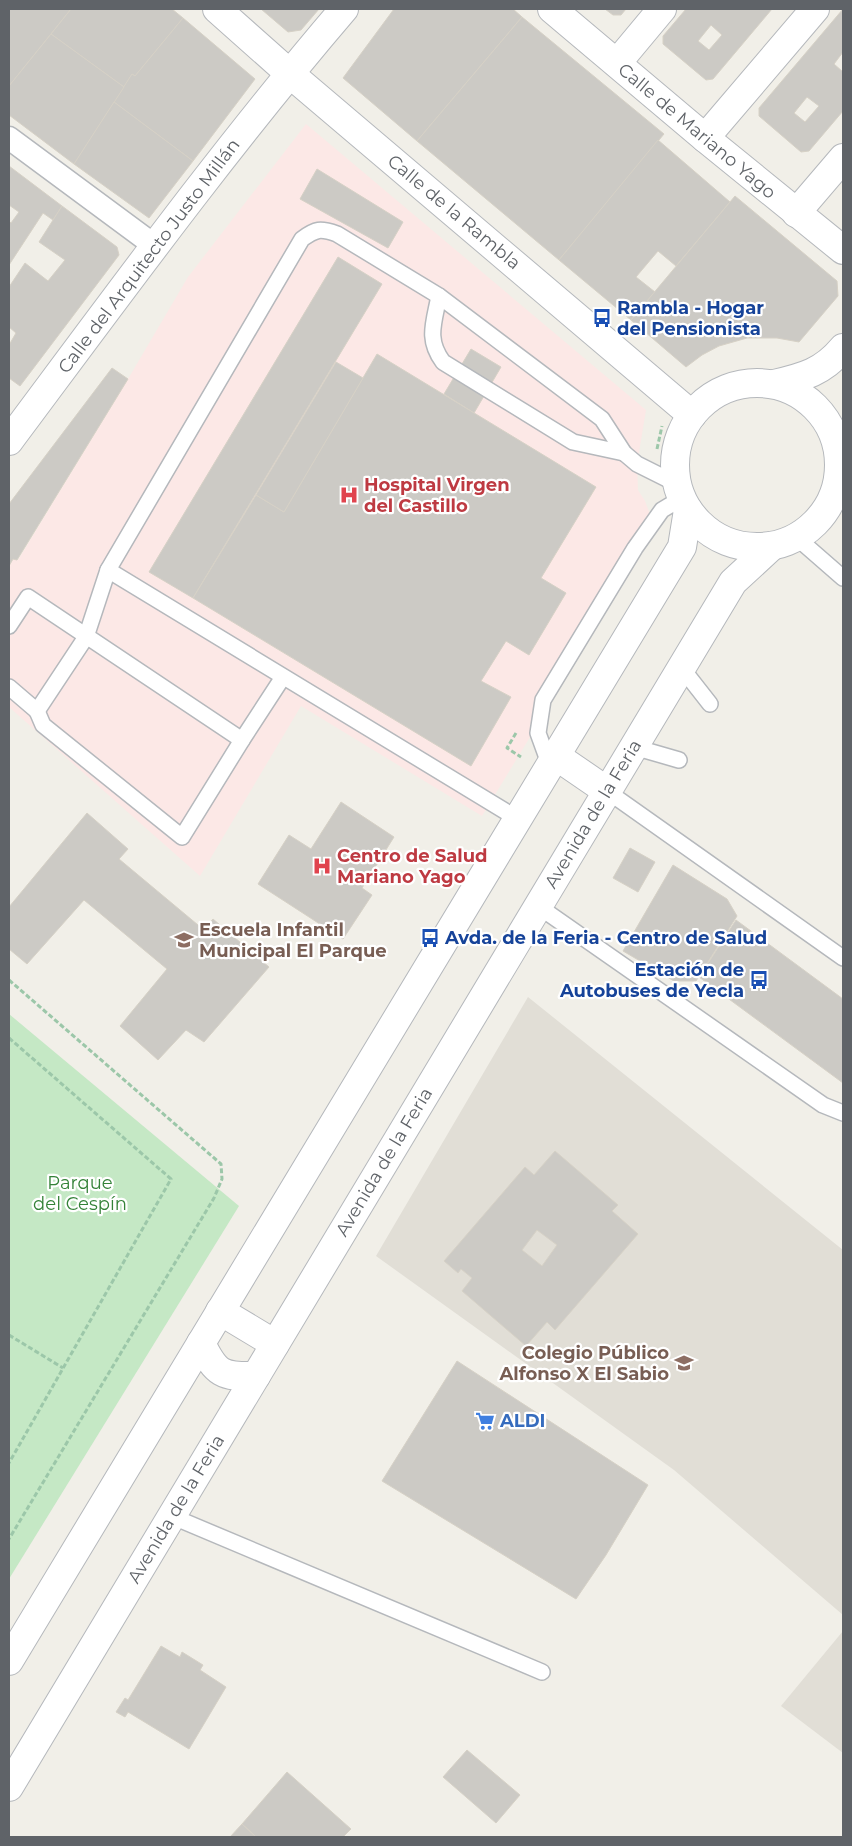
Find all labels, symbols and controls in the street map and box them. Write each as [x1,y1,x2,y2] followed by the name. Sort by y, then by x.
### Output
[614,59,780,203] street label: Calle de Mariano Yago
[53,134,245,378] street label: Calle del Arquitecto Justo Millán
[383,150,525,274] street label: Calle de la Rambla
[617,297,764,340] place label: Rambla - Hogar del Pensionista
[591,307,613,329] bus stop icon: Rambla - Hogar del Pensionista
[364,474,510,517] place label: Hospital Virgen del Castillo
[338,484,360,506] hospital icon: Hospital Virgen del Castillo
[540,736,646,892] street label: Avenida de la Feria
[337,845,488,888] place label: Centro de Salud Mariano Yago
[311,855,333,877] hospital icon: Centro de Salud Mariano Yago
[199,919,387,962] place label: Escuela Infantil Municipal El Parque
[419,927,441,949] bus stop icon: Avda. de la Feria - Centro de Salud
[444,927,767,949] place label: Avda. de la Feria - Centro de Salud
[173,929,195,951] school or university icon: Escuela Infantil Municipal El Parque
[559,959,744,1002] place label: Estación de Autobuses de Yecla
[748,969,770,991] bus stop icon: Estación de Autobuses de Yecla
[331,1084,437,1240] street label: Avenida de la Feria
[33,1172,127,1215] park label: Parque del Cespín
[499,1342,669,1385] place label: Colegio Público Alfonso X El Sabio
[673,1352,695,1374] school or university icon: Colegio Público Alfonso X El Sabio
[474,1410,496,1432] supermarket icon: ALDI
[499,1410,545,1432] place label: ALDI
[123,1431,229,1587] street label: Avenida de la Feria

